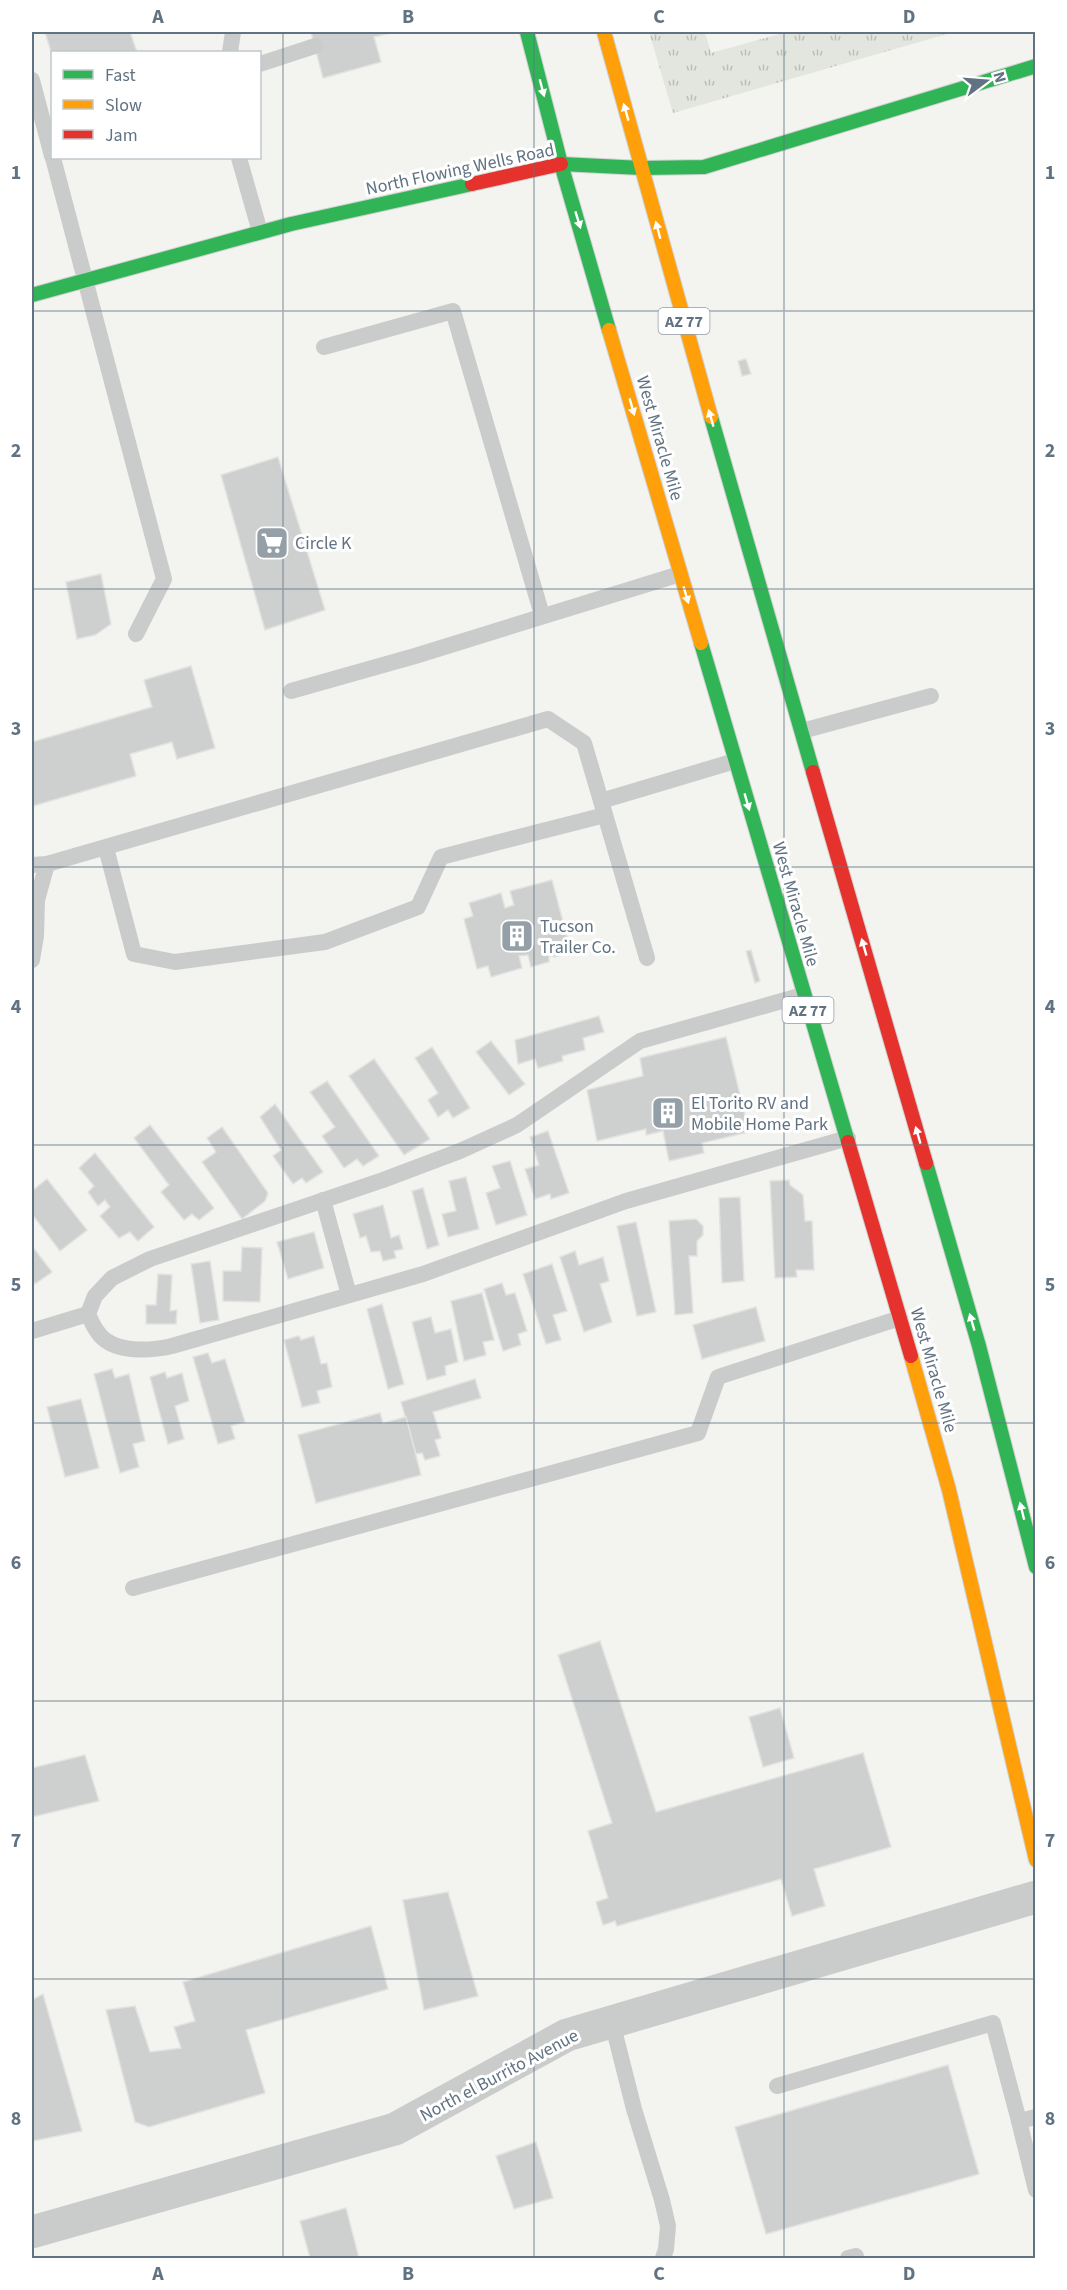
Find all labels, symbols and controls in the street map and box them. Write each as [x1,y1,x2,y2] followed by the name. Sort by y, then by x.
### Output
[151,3,164,31] text: A
[402,3,414,31] text: B
[653,3,665,31] text: C
[903,3,915,31] text: D
[51,51,261,159] legend
[956,51,1016,111] north arrow
[105,63,136,88] text: Fast
[987,69,1011,85] text: N
[538,79,547,97] one-way arrow
[105,93,142,118] text: Slow
[620,103,630,121] one-way arrow
[105,123,138,148] text: Jam
[363,137,557,202] street label: North Flowing Wells Road
[11,159,21,187] text: 1
[1045,159,1055,187] text: 1
[574,211,583,229] one-way arrow
[653,221,663,239] one-way arrow
[658,308,710,334] road number: AZ 77
[630,373,689,504] street label: West Miracle Mile
[628,399,637,417] one-way arrow
[706,408,715,426] one-way arrow
[11,437,21,465] text: 2
[1045,437,1055,465] text: 2
[254,525,290,561] supermarket icon: Circle K
[295,531,352,556] place label: Circle K
[682,586,692,604] one-way arrow
[11,715,21,743] text: 3
[1045,715,1055,743] text: 3
[743,793,752,811] one-way arrow
[766,839,825,970] street label: West Miracle Mile
[540,914,616,960] place label: Tucson Trailer Co.
[499,918,535,954] building icon: Tucson Trailer Co.
[859,938,868,956] one-way arrow
[11,993,22,1021] text: 4
[1045,993,1056,1021] text: 4
[782,997,834,1023] road number: AZ 77
[691,1091,828,1137] place label: El Torito RV and Mobile Home Park
[650,1095,686,1131] building icon: El Torito RV and Mobile Home Park
[913,1126,922,1144] one-way arrow
[11,1271,21,1299] text: 5
[1045,1271,1055,1299] text: 5
[904,1305,963,1436] street label: West Miracle Mile
[967,1313,976,1331] one-way arrow
[1017,1501,1027,1520] one-way arrow
[11,1549,21,1577] text: 6
[1045,1549,1055,1577] text: 6
[11,1827,21,1855] text: 7
[1045,1827,1055,1855] text: 7
[416,2023,583,2128] street label: North el Burrito Avenue
[11,2105,21,2133] text: 8
[1045,2105,1055,2133] text: 8
[151,2260,164,2288] text: A
[402,2260,414,2288] text: B
[653,2260,665,2288] text: C
[903,2260,915,2288] text: D

